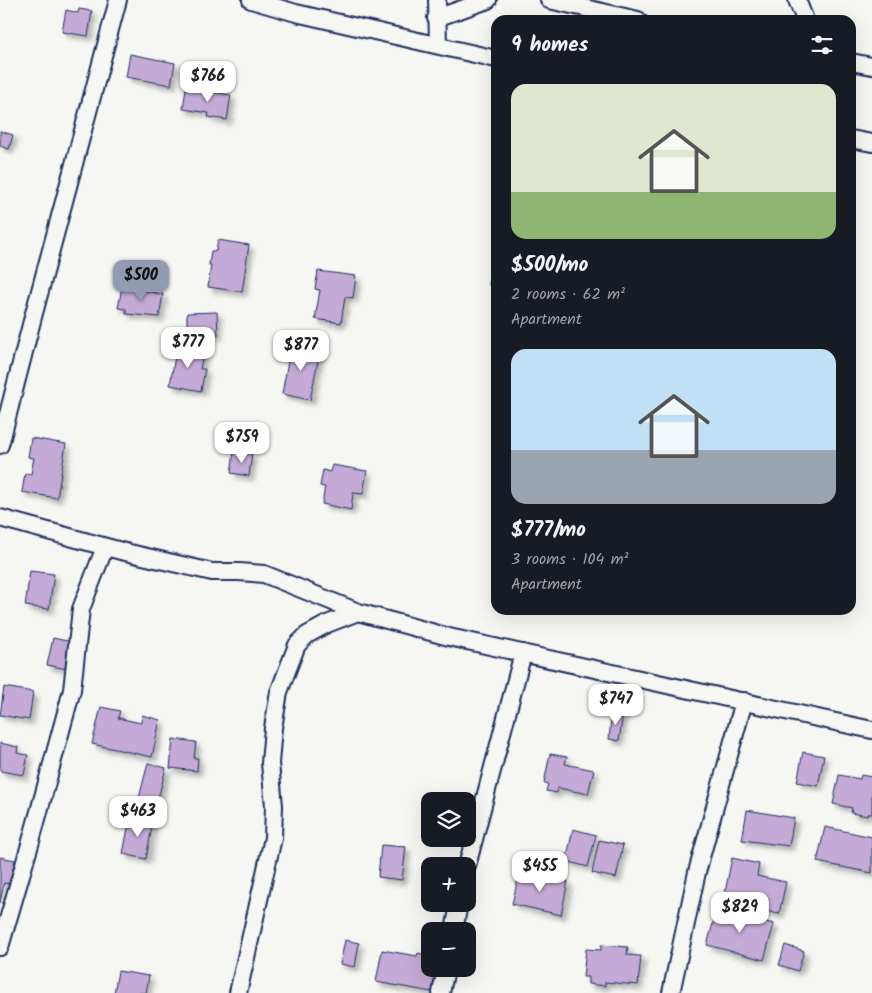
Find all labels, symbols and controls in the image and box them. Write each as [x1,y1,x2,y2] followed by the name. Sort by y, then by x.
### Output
[511,29,588,62] text: 9 homes
[808,31,836,59] icon: filters
[178,61,238,103] pin: $766
[191,64,225,89] text: $766
[629,116,719,206] icon: home
[511,249,588,282] text: $500/mo
[111,260,171,302] pin: $500
[124,263,158,288] text: $500
[511,282,625,307] text: 2 rooms · 62 m²
[511,307,582,332] text: Apartment
[158,326,218,369] pin: $777
[172,330,204,355] text: $777
[271,330,331,372] pin: $877
[284,333,318,358] text: $877
[629,381,719,471] icon: home
[212,422,272,464] pin: $759
[225,425,259,450] text: $759
[511,514,586,547] text: $777/mo
[511,547,628,572] text: 3 rooms · 104 m²
[511,572,582,597] text: Apartment
[586,684,646,726] pin: $747
[599,687,633,712] text: $747
[421,792,476,977] map controls
[421,792,476,847] button: layers
[108,796,168,838] pin: $463
[120,799,156,824] text: $463
[510,850,570,893] pin: $455
[523,854,557,879] text: $455
[421,857,476,912] button: +
[710,892,770,934] pin: $829
[722,895,758,920] text: $829
[421,922,476,977] button: −

